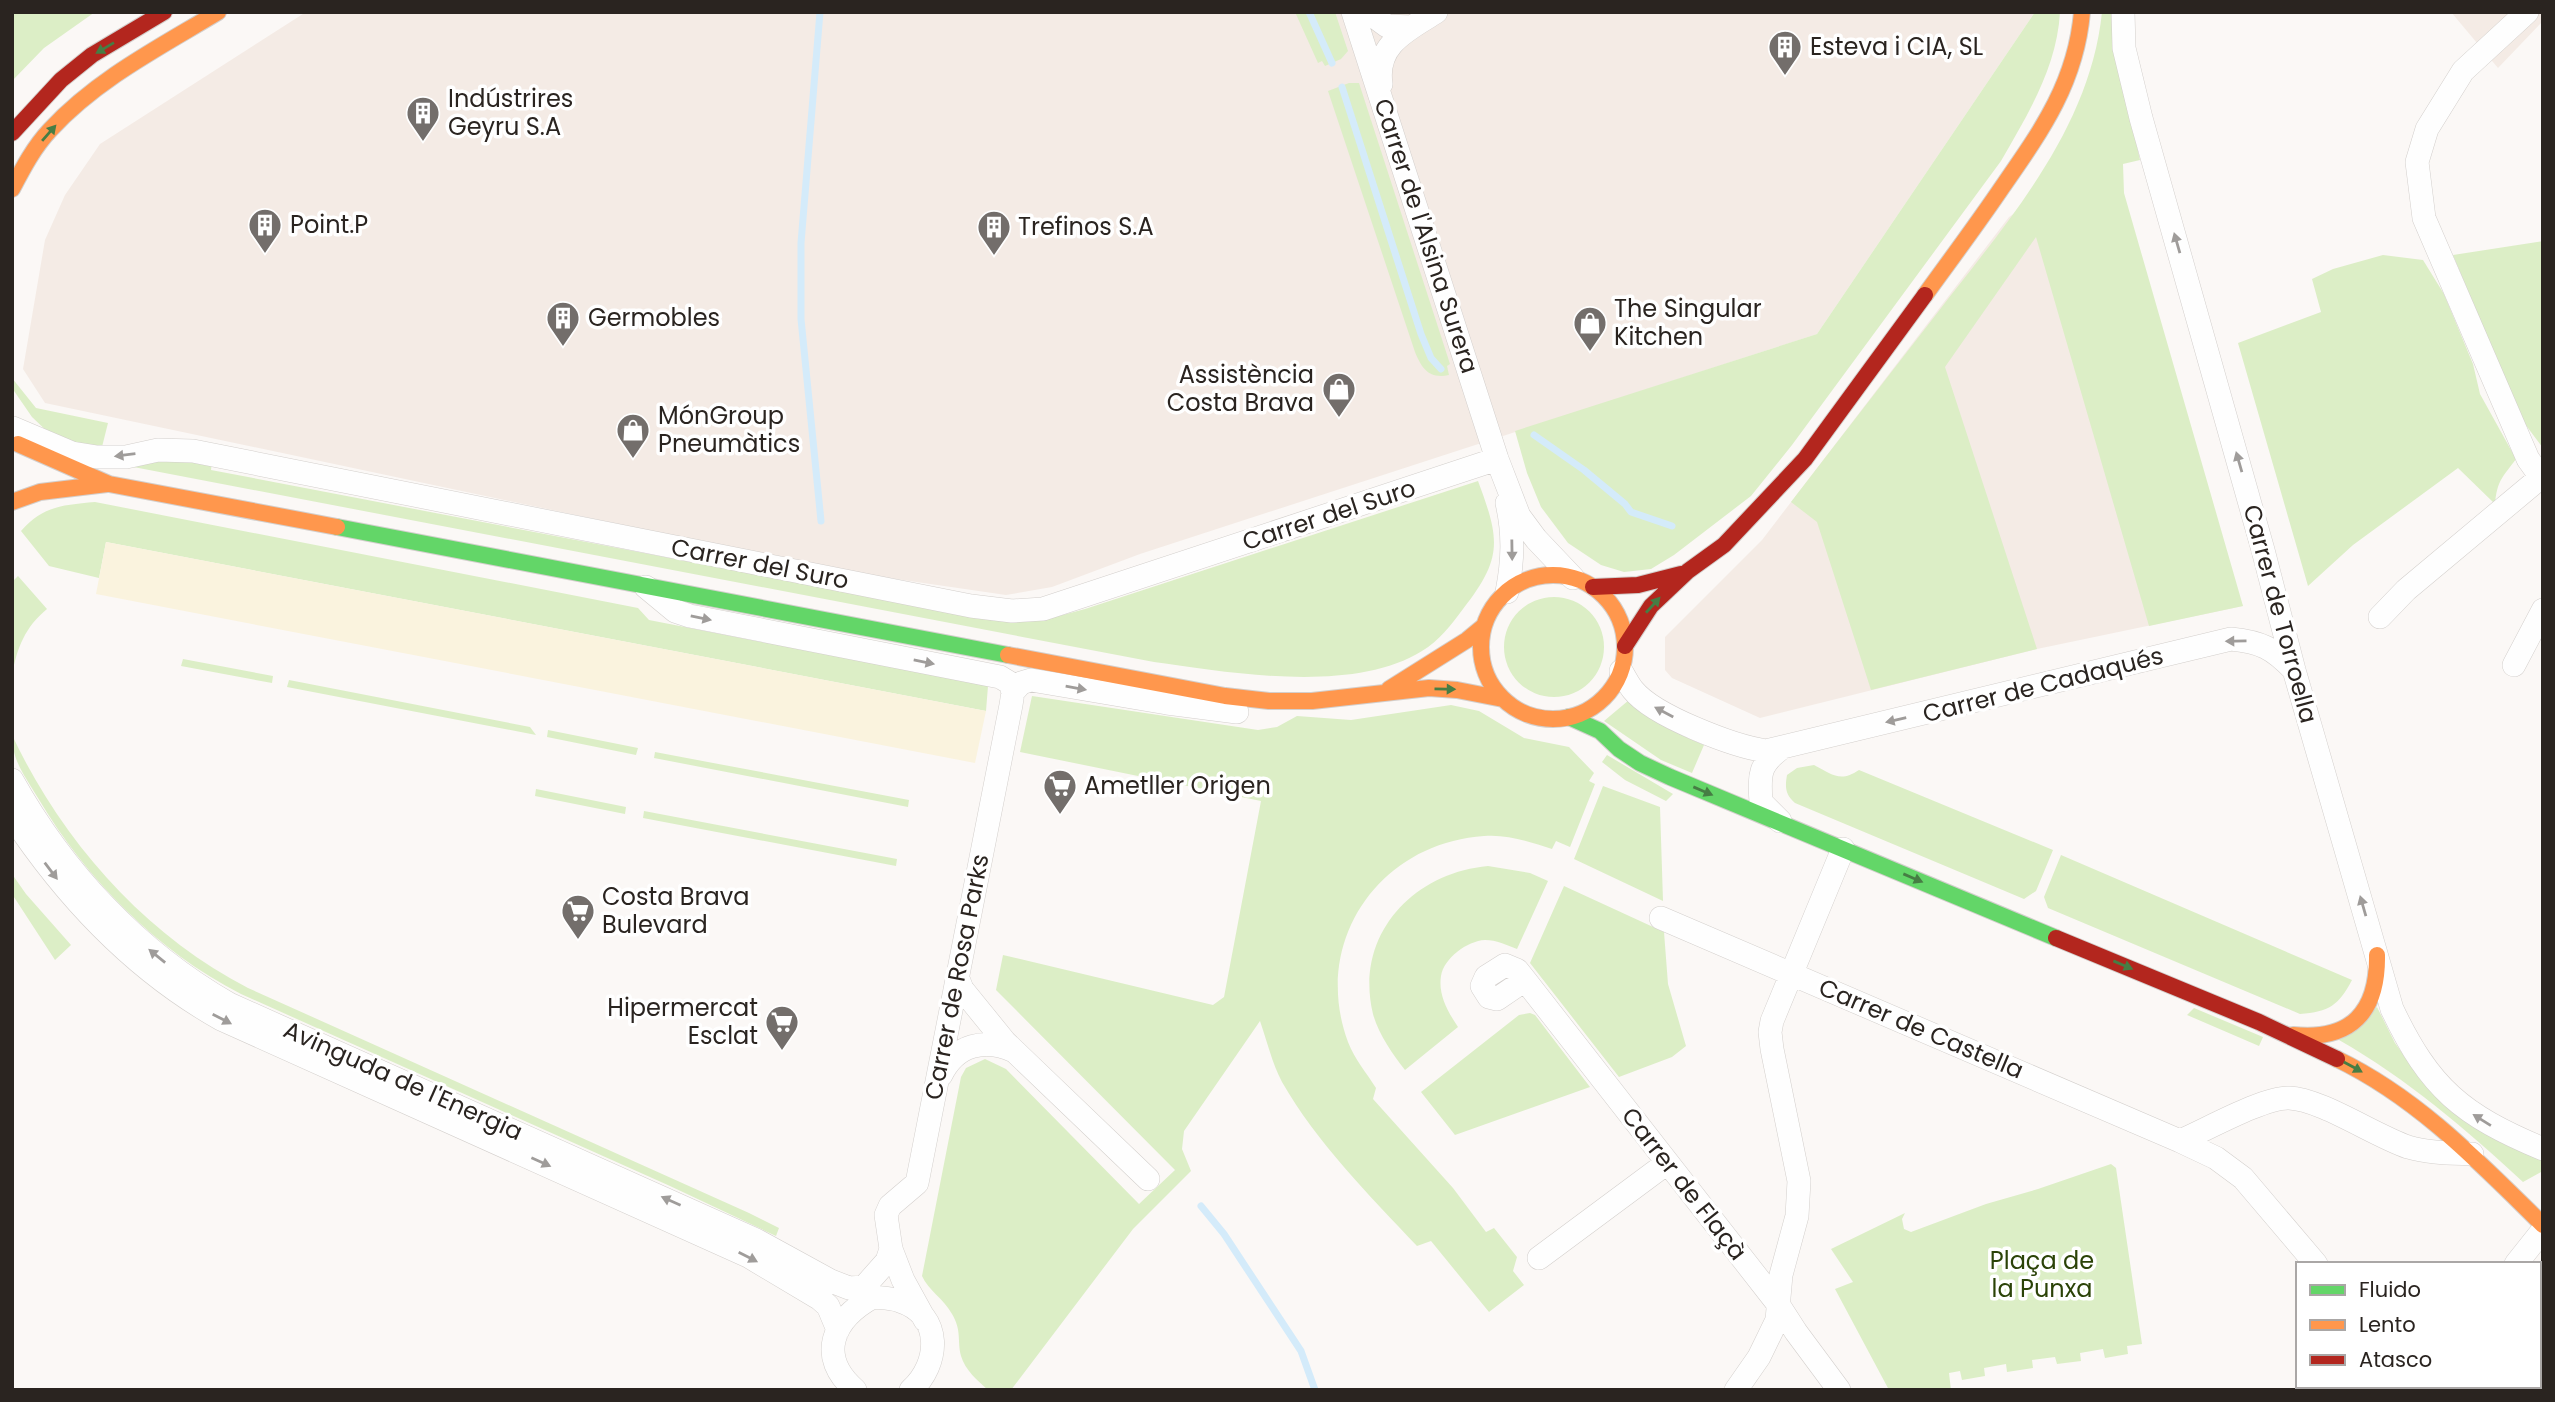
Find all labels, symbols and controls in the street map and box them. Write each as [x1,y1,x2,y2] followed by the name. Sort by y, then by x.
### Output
[1766,28,1804,77] building icon: Esteva i CIA, SL
[1810,30,1983,63] place label: Esteva i CIA, SL
[96,41,115,54] one-way arrow
[448,82,573,143] place label: Indústrires Geyru S.A
[404,94,442,143] building icon: Indústrires Geyru S.A
[1366,94,1487,377] street label: Carrer de l'Alsina Surera
[41,124,56,141] one-way arrow
[246,206,284,255] building icon: Point.P
[290,208,368,241] place label: Point.P
[975,208,1013,257] building icon: Trefinos S.A
[1018,210,1154,243] place label: Trefinos S.A
[2171,232,2182,254] one-way arrow
[1614,292,1762,353] place label: The Singular Kitchen
[544,299,582,348] building icon: Germobles
[588,301,720,334] place label: Germobles
[1571,304,1609,353] shop icon: The Singular Kitchen
[1167,358,1314,419] place label: Assistència Costa Brava
[1320,370,1358,419] shop icon: Assistència Costa Brava
[658,399,800,460] place label: MónGroup Pneumàtics
[614,411,652,460] shop icon: MónGroup Pneumàtics
[114,450,136,461] one-way arrow
[2233,451,2243,472] one-way arrow
[1238,471,1420,558] street label: Carrer del Suro
[2235,501,2326,727] street label: Carrer de Torroella
[669,530,852,597] street label: Carrer del Suro
[1506,539,1518,561] one-way arrow
[1645,597,1660,614] one-way arrow
[690,613,712,624] one-way arrow
[2225,635,2247,647] one-way arrow
[1919,639,2167,730] street label: Carrer de Cadaqués
[913,657,935,668] one-way arrow
[1065,683,1087,694] one-way arrow
[1434,683,1456,694] one-way arrow
[1654,706,1674,718] one-way arrow
[1885,715,1907,726] one-way arrow
[1041,767,1079,816] supermarket icon: Ametller Origen
[1084,769,1271,802] place label: Ametller Origen
[1692,785,1713,796] one-way arrow
[917,851,997,1103] street label: Carrer de Rosa Parks
[44,862,59,880] one-way arrow
[1903,872,1924,883] one-way arrow
[602,880,749,941] place label: Costa Brava Bulevard
[559,892,597,941] supermarket icon: Costa Brava Bulevard
[2357,895,2368,917] one-way arrow
[149,949,166,964] one-way arrow
[2113,959,2133,971] one-way arrow
[1814,970,2029,1087] street label: Carrer de Castella
[607,991,758,1052] place label: Hipermercat Esclat
[763,1003,801,1052] supermarket icon: Hipermercat Esclat
[278,1013,528,1148] street label: Avinguda de l'Energia
[212,1014,232,1025] one-way arrow
[2343,1061,2363,1073] one-way arrow
[1614,1100,1754,1267] street label: Carrer de Flaçà
[2472,1113,2491,1126] one-way arrow
[531,1156,551,1168] one-way arrow
[661,1195,681,1207] one-way arrow
[1990,1244,2094,1305] park label: Plaça de la Punxa
[738,1251,758,1262] one-way arrow
[2296,1262,2541,1388] legend
[2359,1275,2421,1304] text: Fluido
[2359,1310,2416,1339] text: Lento
[2359,1345,2432,1374] text: Atasco

